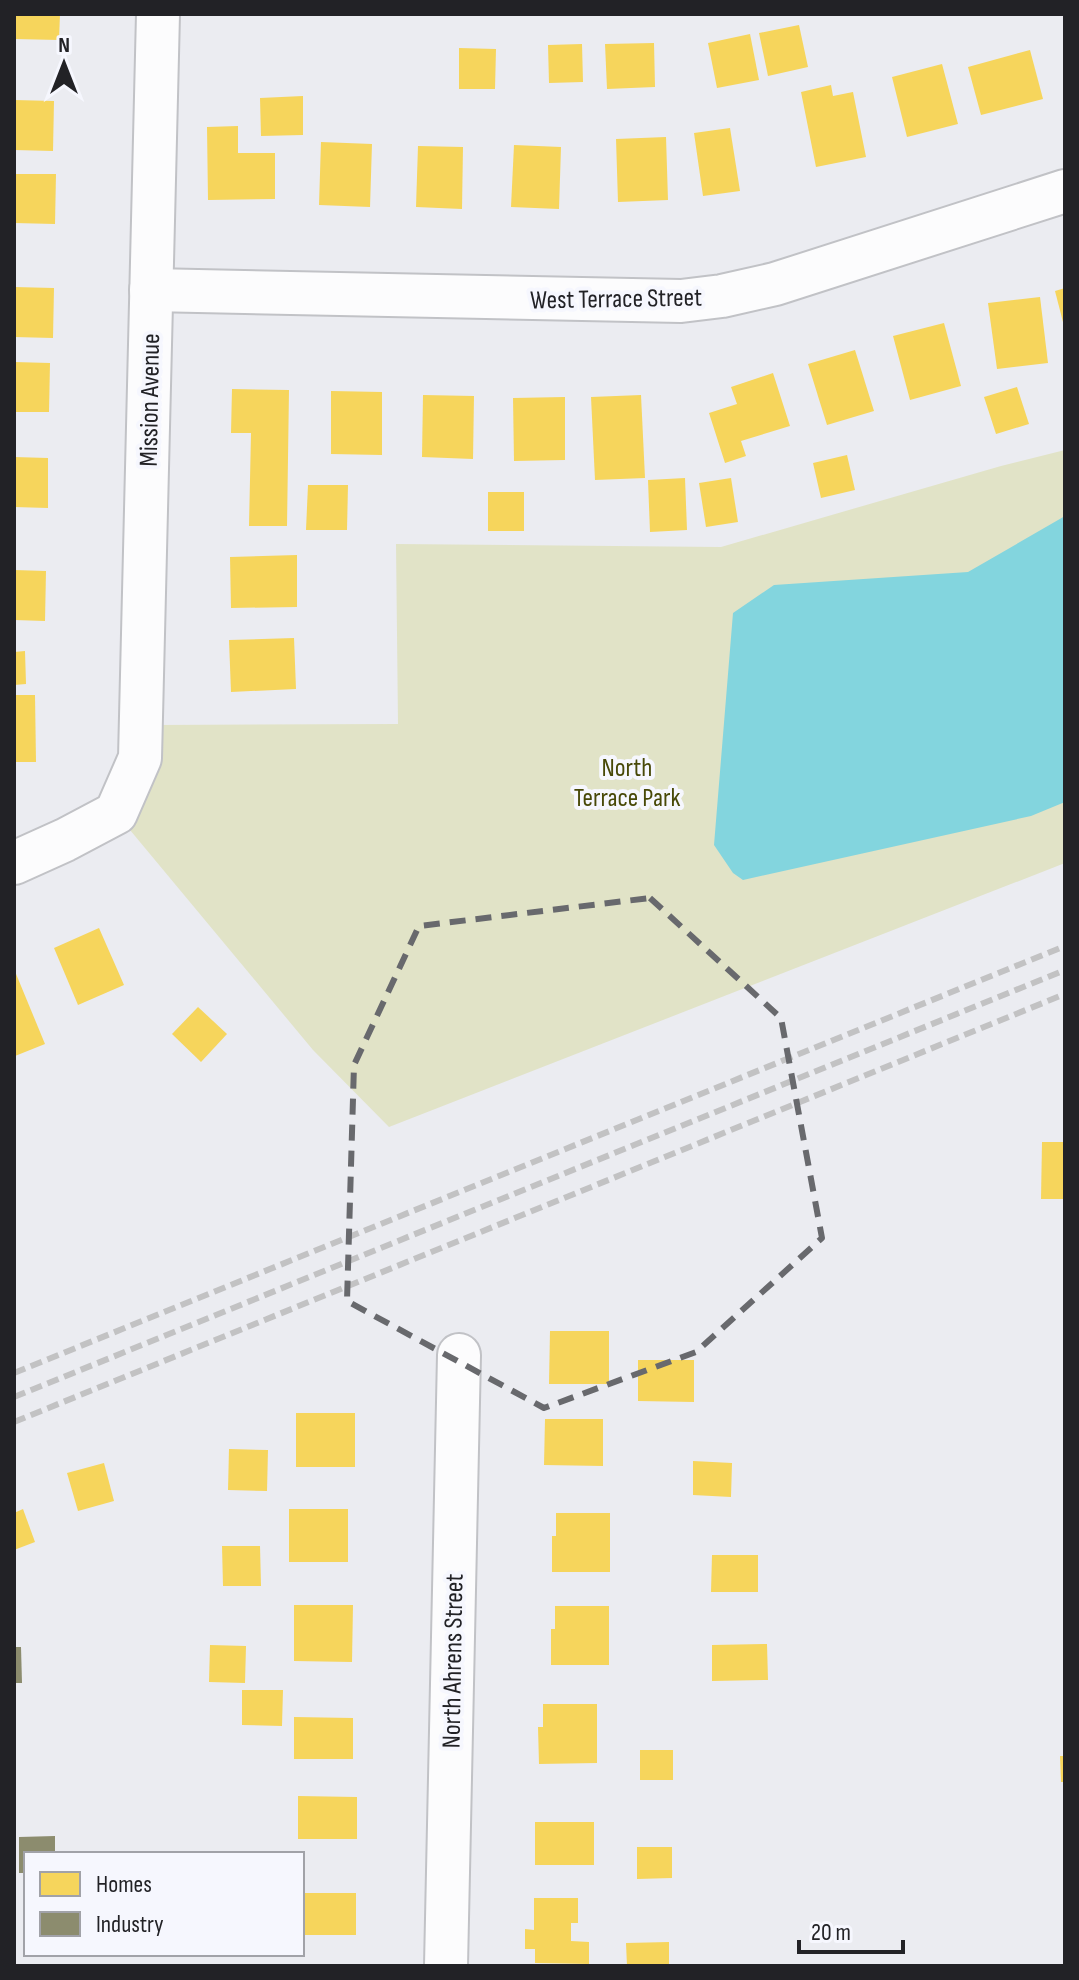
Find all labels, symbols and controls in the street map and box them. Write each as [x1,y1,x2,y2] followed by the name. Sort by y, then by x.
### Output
[24,24,104,104] north arrow
[58,32,70,59] text: N
[530,283,702,316] street label: West Terrace Street
[134,333,167,467] street label: Mission Avenue
[574,753,680,814] park label: North Terrace Park
[436,1573,471,1749] street label: North Ahrens Street
[24,1852,304,1956] legend
[96,1870,152,1899] text: Homes
[799,1904,903,1954] scale bar
[96,1910,163,1939] text: Industry
[811,1918,851,1947] text: 20 m

